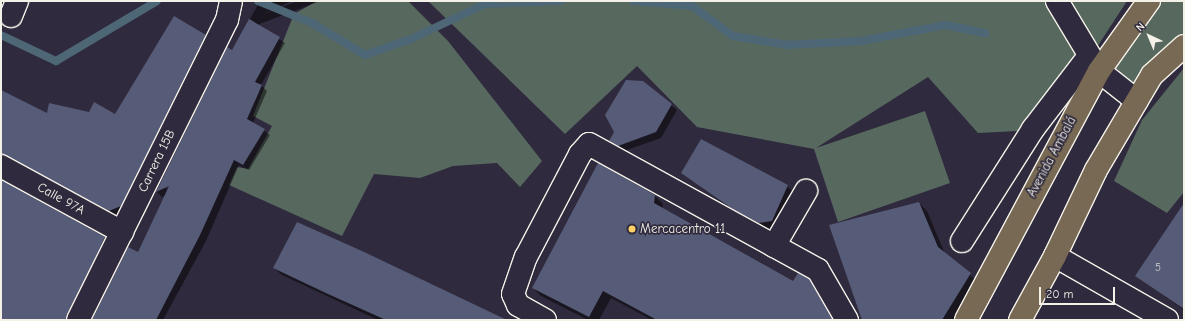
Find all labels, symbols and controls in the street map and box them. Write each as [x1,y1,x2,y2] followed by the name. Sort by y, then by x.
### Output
[1129,16,1169,56] north arrow
[1133,20,1147,34] text: N
[1024,114,1080,200] street label: Avenida Ambalá
[135,127,179,195] street label: Carrera 15B
[35,180,87,218] street label: Calle 97A
[640,221,725,237] place label: Mercacentro 11
[627,224,637,234] marker: Mercacentro 11
[1155,261,1161,275] house number: 5
[1041,279,1117,305] scale bar
[1046,287,1074,301] text: 20 m

